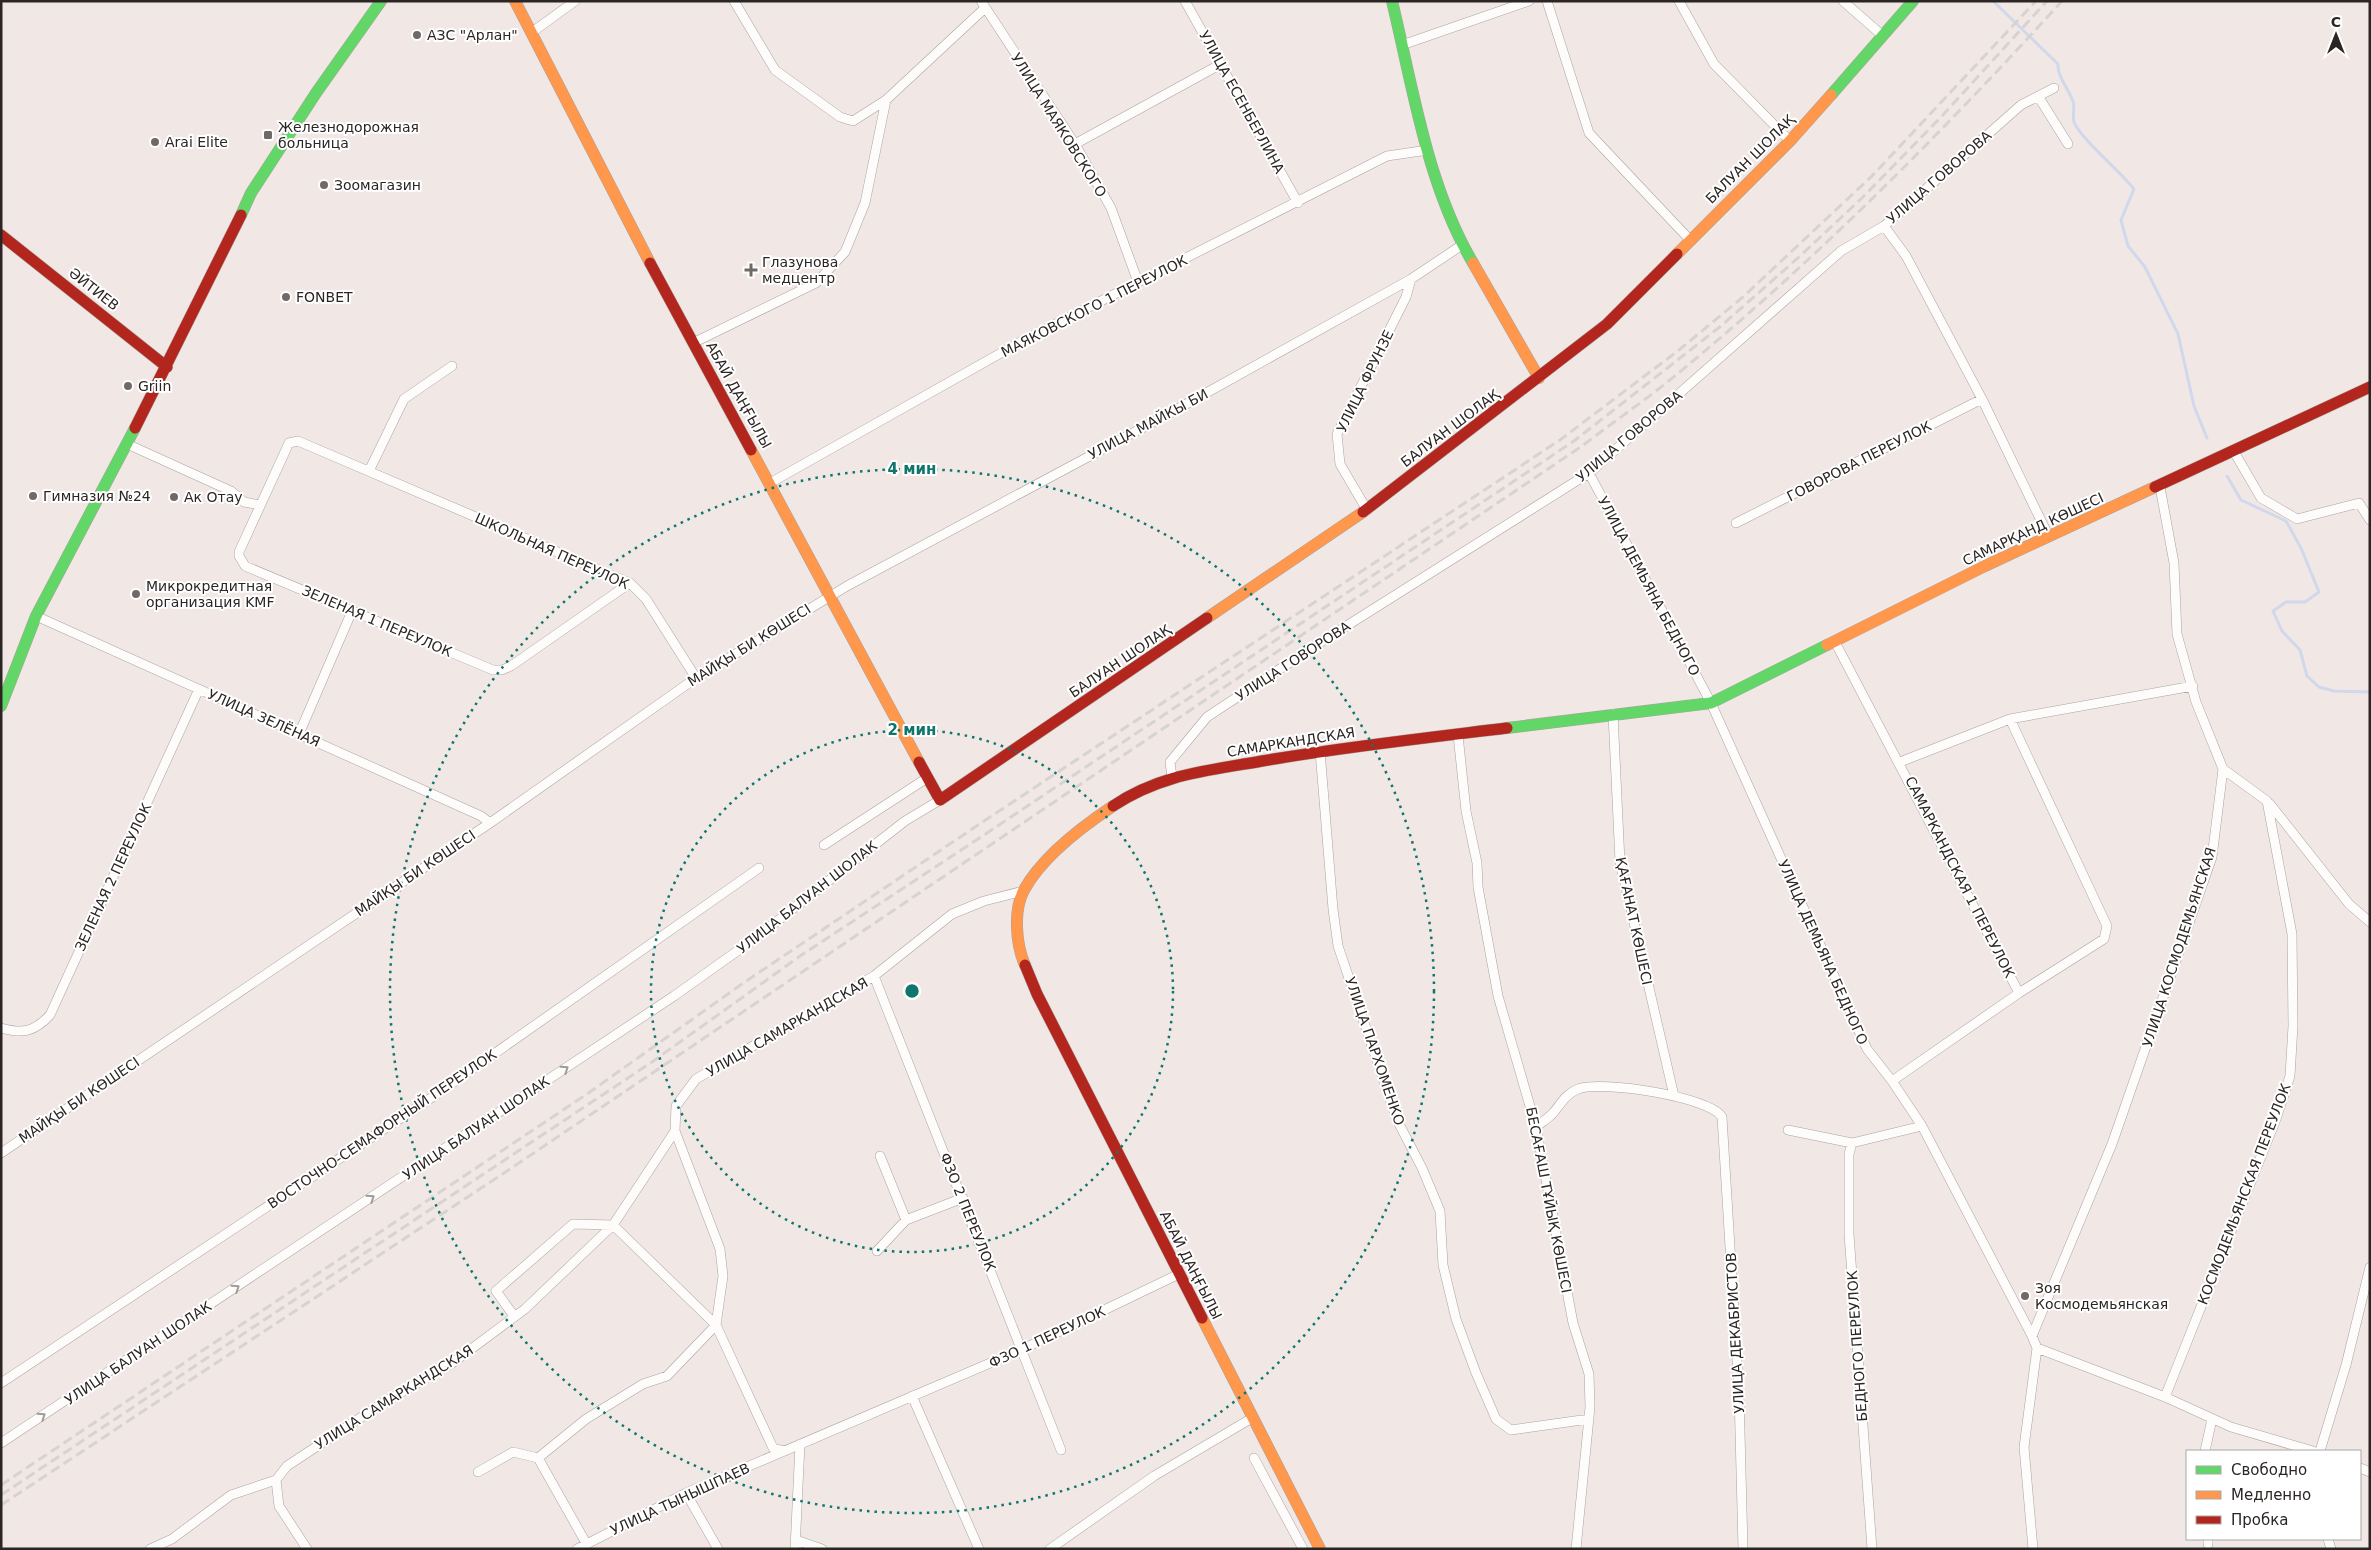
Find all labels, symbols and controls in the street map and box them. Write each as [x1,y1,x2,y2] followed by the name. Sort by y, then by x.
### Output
[2311,10,2361,60] north arrow
[2331,14,2341,30] text: С
[427,27,518,43] place label: АЗС "Арлан"
[1196,28,1288,176] street label: УЛИЦА ЕСЕНБЕРЛИНА
[411,29,423,41] marker: АЗС "Арлан"
[1008,50,1110,200] street label: УЛИЦА МАЯКОВСКОГО
[1702,111,1798,207] street label: БАЛУАН ШОЛАҚ
[278,119,419,151] place label: Железнодорожная больница
[1883,127,1995,227] street label: УЛИЦА ГОВОРОВА
[262,129,274,141] marker: Железнодорожная больница
[165,134,228,150] place label: Arai Elite
[149,136,161,148] marker: Arai Elite
[334,177,421,193] place label: Зоомагазин
[318,179,330,191] marker: Зоомагазин
[998,252,1190,360] street label: МАЯКОВСКОГО 1 ПЕРЕУЛОК
[762,254,838,286] place label: Глазунова медцентр
[744,263,758,277] marker: Глазунова медцентр
[66,264,123,313] street label: ӘЙТИЕВ
[296,289,353,305] place label: FONBET
[280,291,292,303] marker: FONBET
[1333,327,1397,435] street label: УЛИЦА ФРУНЗЕ
[703,338,776,451] street label: АБАЙ ДАҢҒЫЛЫ
[138,378,171,394] place label: Griin
[122,380,134,392] marker: Griin
[1085,385,1211,462] street label: УЛИЦА МАЙКЫ БИ
[1398,386,1502,470] street label: БАЛУАН ШОЛАҚ
[1573,387,1686,485] street label: УЛИЦА ГОВОРОВА
[1784,418,1934,504] street label: ГОВОРОВА ПЕРЕУЛОК
[888,460,936,478] text: 4 мин
[43,488,151,504] place label: Гимназия №24
[184,489,243,505] place label: Ак Отау
[1960,489,2106,569] street label: САМАРҚАНД КӨШЕСІ
[27,490,39,502] marker: Гимназия №24
[168,491,180,503] marker: Ак Отау
[1595,494,1703,678] street label: УЛИЦА ДЕМЬЯНА БЕДНОГО
[472,510,632,592] street label: ШКОЛЬНАЯ ПЕРЕУЛОК
[146,578,274,610] place label: Микрокредитная организация KMF
[300,582,455,660] street label: ЗЕЛЕНАЯ 1 ПЕРЕУЛОК
[130,588,142,600] marker: Микрокредитная организация KMF
[684,600,813,689] street label: МАЙҚЫ БИ КӨШЕСІ
[1233,618,1354,704] street label: УЛИЦА ГОВОРОВА
[1066,621,1174,701] street label: БАЛУАН ШОЛАҚ
[205,685,323,750] street label: УЛИЦА ЗЕЛЁНАЯ
[888,721,936,739] text: 2 мин
[1226,724,1356,760] street label: САМАРКАНДСКАЯ
[1902,774,2018,980] street label: САМАРКАНДСКАЯ 1 ПЕРЕУЛОК
[72,800,154,954] street label: ЗЕЛЕНАЯ 2 ПЕРЕУЛОК
[351,826,478,919] street label: МАЙҚЫ БИ КӨШЕСІ
[734,837,880,957] street label: УЛИЦА БАЛУАН ШОЛАК
[2139,845,2219,1049] street label: УЛИЦА КОСМОДЕМЬЯНСКАЯ
[1613,856,1655,986] street label: ҚАҒАНАТ КӨШЕСІ
[1775,857,1871,1047] street label: УЛИЦА ДЕМЬЯНА БЕДНОГО
[703,974,871,1080] street label: УЛИЦА САМАРКАНДСКАЯ
[1342,975,1408,1127] street label: УЛИЦА ПАРХОМЕНКО
[903,982,921,1000] centre of rings
[264,1045,499,1212] street label: ВОСТОЧНО-СЕМАФОРНЫЙ ПЕРЕУЛОК
[15,1053,142,1146] street label: МАЙҚЫ БИ КӨШЕСІ
[559,1066,568,1075] one-way arrow
[400,1073,552,1183] street label: УЛИЦА БАЛУАН ШОЛАК
[2194,1081,2294,1307] street label: КОСМОДЕМЬЯНСКАЯ ПЕРЕУЛОК
[1523,1105,1576,1294] street label: БЕСАҒАШ ТҰЙЫҚ КӨШЕСІ
[937,1150,999,1274] street label: ФЗО 2 ПЕРЕУЛОК
[365,1195,375,1204] one-way arrow
[1157,1208,1226,1322] street label: АБАЙ ДАҢҒЫЛЫ
[1723,1252,1747,1414] street label: УЛИЦА ДЕКАБРИСТОВ
[1844,1270,1870,1422] street label: БЕДНОГО ПЕРЕУЛОК
[2035,1280,2168,1312] place label: Зоя Космодемьянская
[230,1285,239,1294] one-way arrow
[2019,1290,2031,1302] marker: Зоя Космодемьянская
[62,1298,214,1408] street label: УЛИЦА БАЛУАН ШОЛАК
[986,1303,1108,1371] street label: ФЗО 1 ПЕРЕУЛОК
[312,1341,476,1453] street label: УЛИЦА САМАРКАНДСКАЯ
[37,1413,46,1423] one-way arrow
[2186,1450,2361,1540] legend
[608,1460,752,1538] street label: УЛИЦА ТЫНЫШПАЕВ
[2231,1461,2307,1479] text: Свободно
[2231,1486,2311,1504] text: Медленно
[2231,1511,2288,1529] text: Пробка

